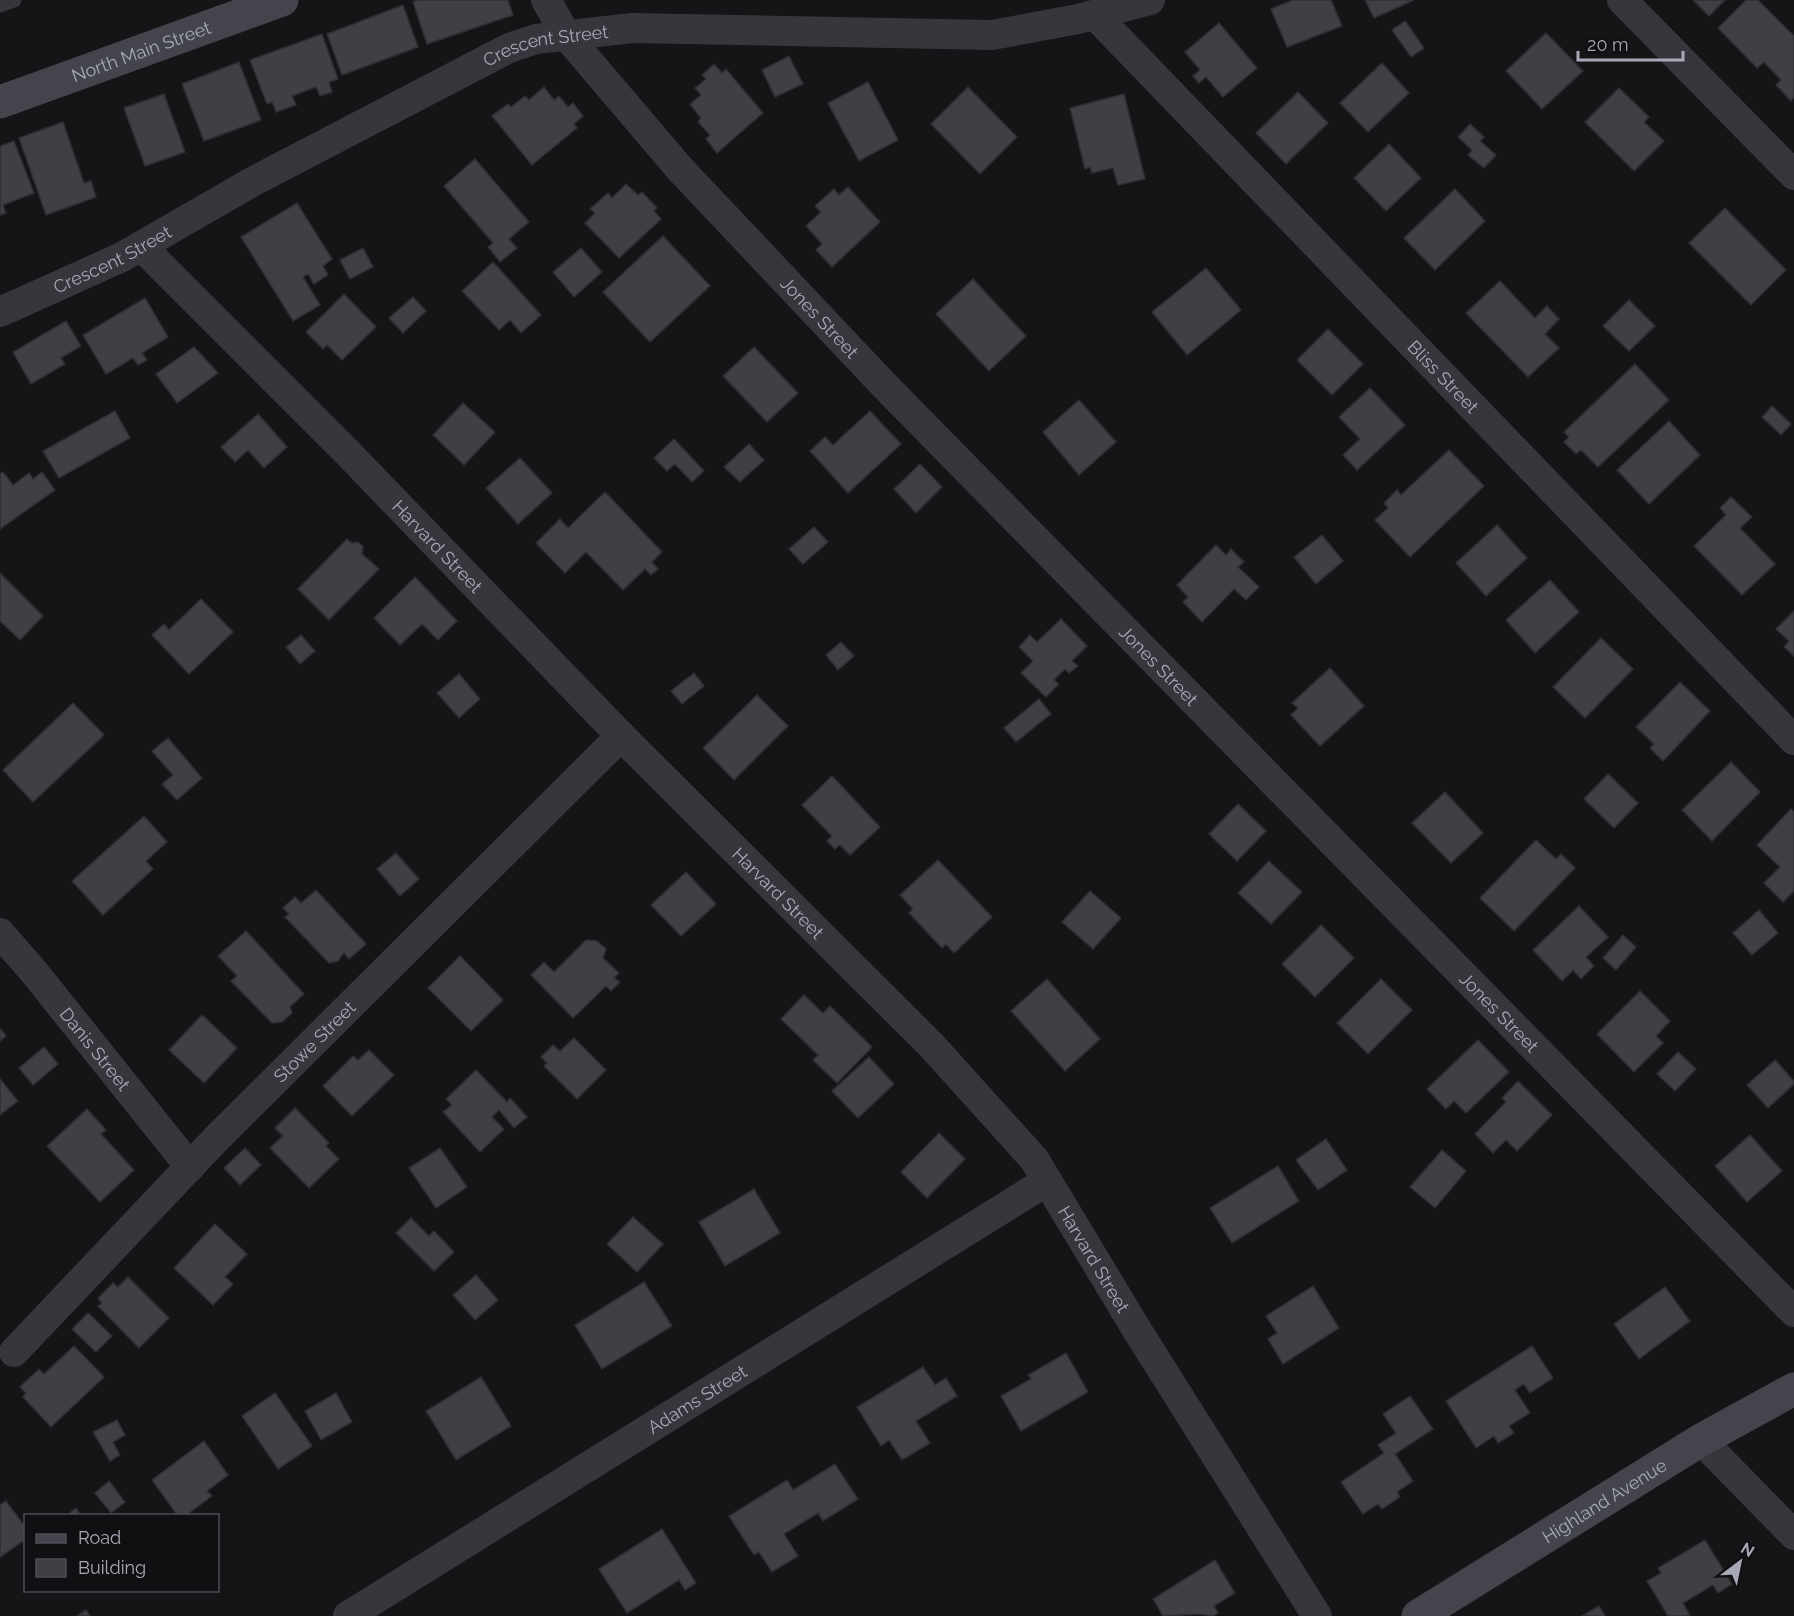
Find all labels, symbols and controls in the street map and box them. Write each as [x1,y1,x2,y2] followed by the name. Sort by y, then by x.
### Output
[69,16,213,86] street label: North Main Street
[479,20,609,70] street label: Crescent Street
[1578,24,1683,62] scale bar
[1587,34,1629,55] text: 20 m
[50,221,175,297] street label: Crescent Street
[777,272,863,362] street label: Jones Street
[1404,336,1483,417] street label: Bliss Street
[388,495,487,597] street label: Harvard Street
[1115,621,1203,710] street label: Jones Street
[728,843,828,943] street label: Harvard Street
[1456,968,1543,1056] street label: Jones Street
[269,996,359,1086] street label: Stowe Street
[56,1003,135,1094] street label: Danis Street
[1054,1202,1134,1316] street label: Harvard Street
[644,1360,750,1438] street label: Adams Street
[1538,1454,1670,1547] street label: Highland Avenue
[24,1514,219,1592] legend
[78,1527,121,1548] text: Road
[1710,1532,1770,1592] north arrow
[1737,1538,1758,1561] text: N
[78,1557,146,1578] text: Building

